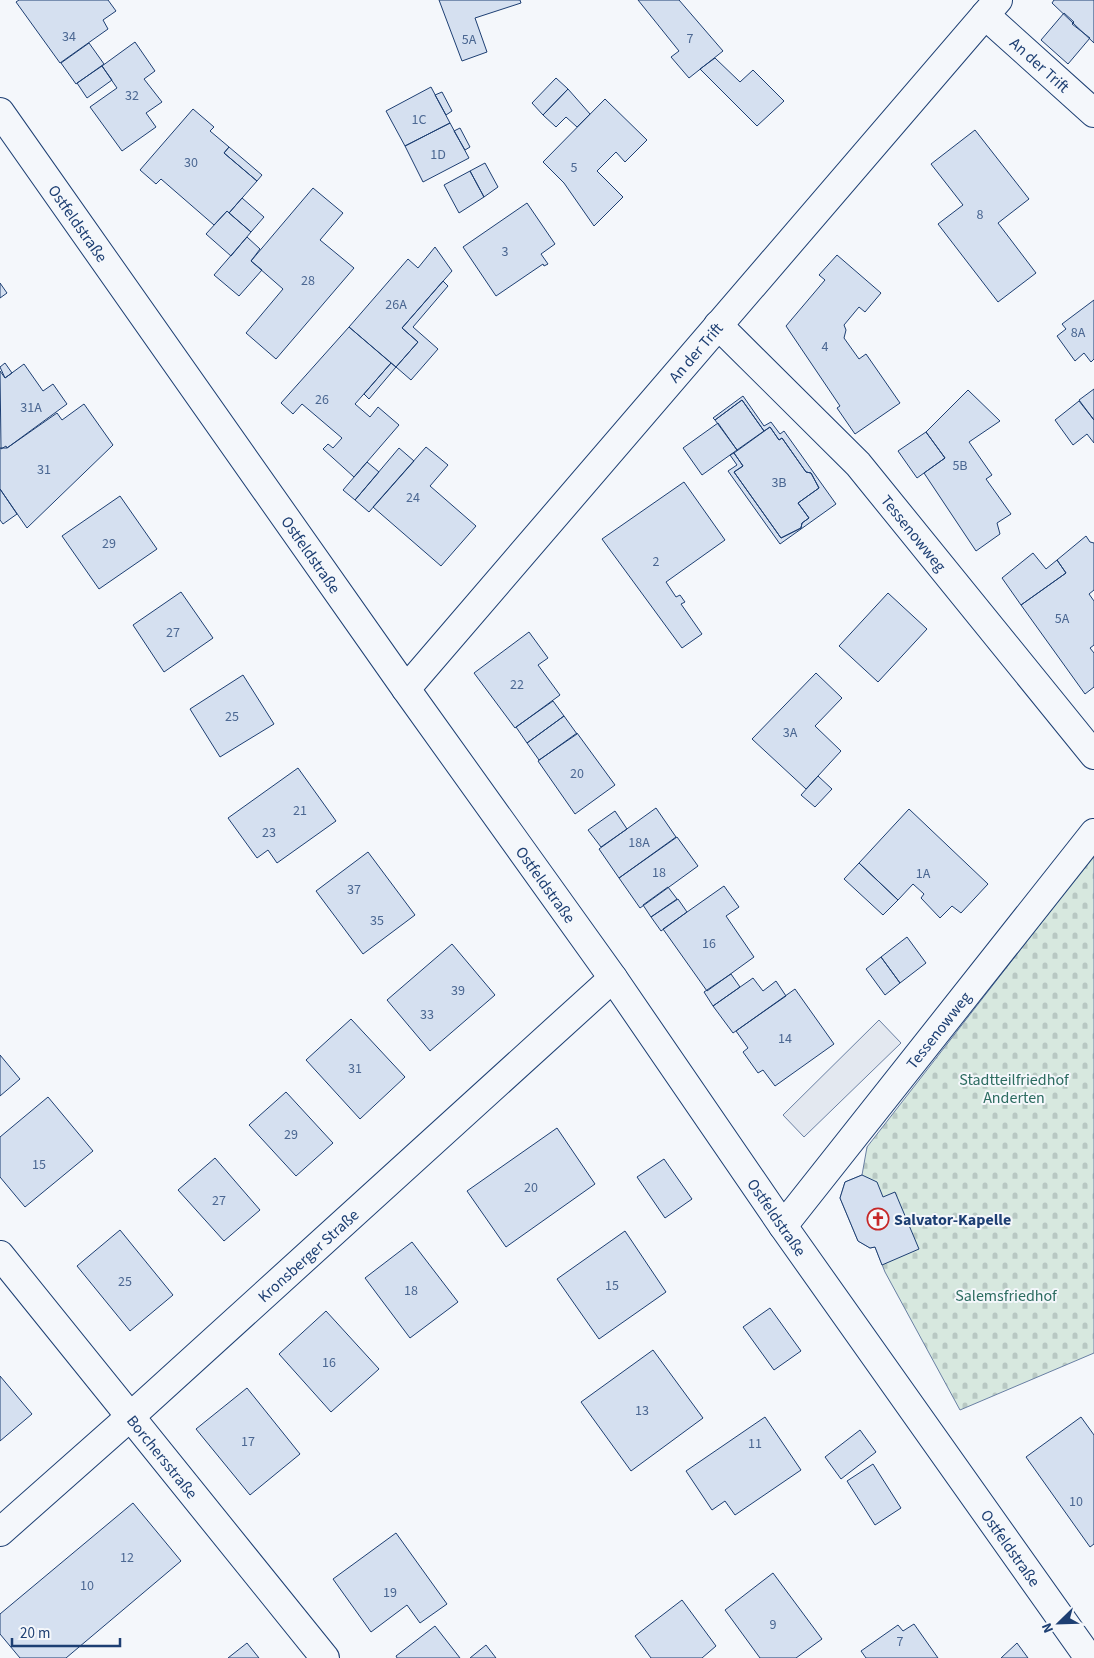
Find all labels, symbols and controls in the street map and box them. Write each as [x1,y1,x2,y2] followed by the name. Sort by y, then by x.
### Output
[62,27,76,47] house number: 34
[687,29,694,49] house number: 7
[462,30,477,50] house number: 5A
[1005,33,1074,98] street label: An der Trift
[125,86,139,106] house number: 32
[412,110,426,130] house number: 1C
[430,145,446,165] house number: 1D
[184,153,198,173] house number: 30
[571,158,578,178] house number: 5
[43,181,112,267] street label: Ostfeldstraße
[977,205,984,225] house number: 8
[502,242,509,262] house number: 3
[301,271,315,291] house number: 28
[385,295,407,315] house number: 26A
[664,318,729,388] street label: An der Trift
[1071,323,1086,343] house number: 8A
[822,337,829,357] house number: 4
[315,390,329,410] house number: 26
[20,398,42,418] house number: 31A
[952,456,968,476] house number: 5B
[37,460,51,480] house number: 31
[771,473,787,493] house number: 3B
[406,488,420,508] house number: 24
[875,490,951,577] street label: Tessenowweg
[276,512,345,598] street label: Ostfeldstraße
[102,534,116,554] house number: 29
[653,552,660,572] house number: 2
[1055,609,1070,629] house number: 5A
[166,623,180,643] house number: 27
[510,675,524,695] house number: 22
[225,707,239,727] house number: 25
[783,723,798,743] house number: 3A
[570,764,584,784] house number: 20
[293,801,307,821] house number: 21
[262,823,276,843] house number: 23
[628,833,650,853] house number: 18A
[510,842,580,928] street label: Ostfeldstraße
[652,863,666,883] house number: 18
[916,864,931,884] house number: 1A
[347,880,361,900] house number: 37
[370,911,384,931] house number: 35
[702,934,716,954] house number: 16
[451,981,465,1001] house number: 39
[901,987,976,1074] street label: Tessenowweg
[420,1005,434,1025] house number: 33
[778,1029,792,1049] house number: 14
[348,1059,362,1079] house number: 31
[959,1069,1070,1109] park label: Stadtteilfriedhof Anderten
[284,1125,298,1145] house number: 29
[32,1155,46,1175] house number: 15
[742,1174,811,1261] street label: Ostfeldstraße
[524,1178,538,1198] house number: 20
[212,1191,226,1211] house number: 27
[253,1204,364,1308] street label: Kronsberger Straße
[866,1207,890,1231] church icon: Salvator-Kapelle
[894,1209,1011,1231] place label: Salvator-Kapelle
[118,1272,132,1292] house number: 25
[605,1276,619,1296] house number: 15
[404,1281,418,1301] house number: 18
[955,1285,1058,1307] park label: Salemsfriedhof
[322,1353,336,1373] house number: 16
[635,1401,649,1421] house number: 13
[121,1411,202,1504] street label: Borchersstraße
[241,1432,255,1452] house number: 17
[748,1434,762,1454] house number: 11
[1069,1492,1083,1512] house number: 10
[975,1505,1045,1591] street label: Ostfeldstraße
[120,1548,134,1568] house number: 12
[80,1576,94,1596] house number: 10
[383,1583,397,1603] house number: 19
[1034,1598,1084,1648] north arrow
[770,1615,777,1635] house number: 9
[12,1616,120,1648] scale bar
[1037,1619,1059,1636] text: N
[20,1623,50,1644] text: 20 m
[897,1632,904,1652] house number: 7

